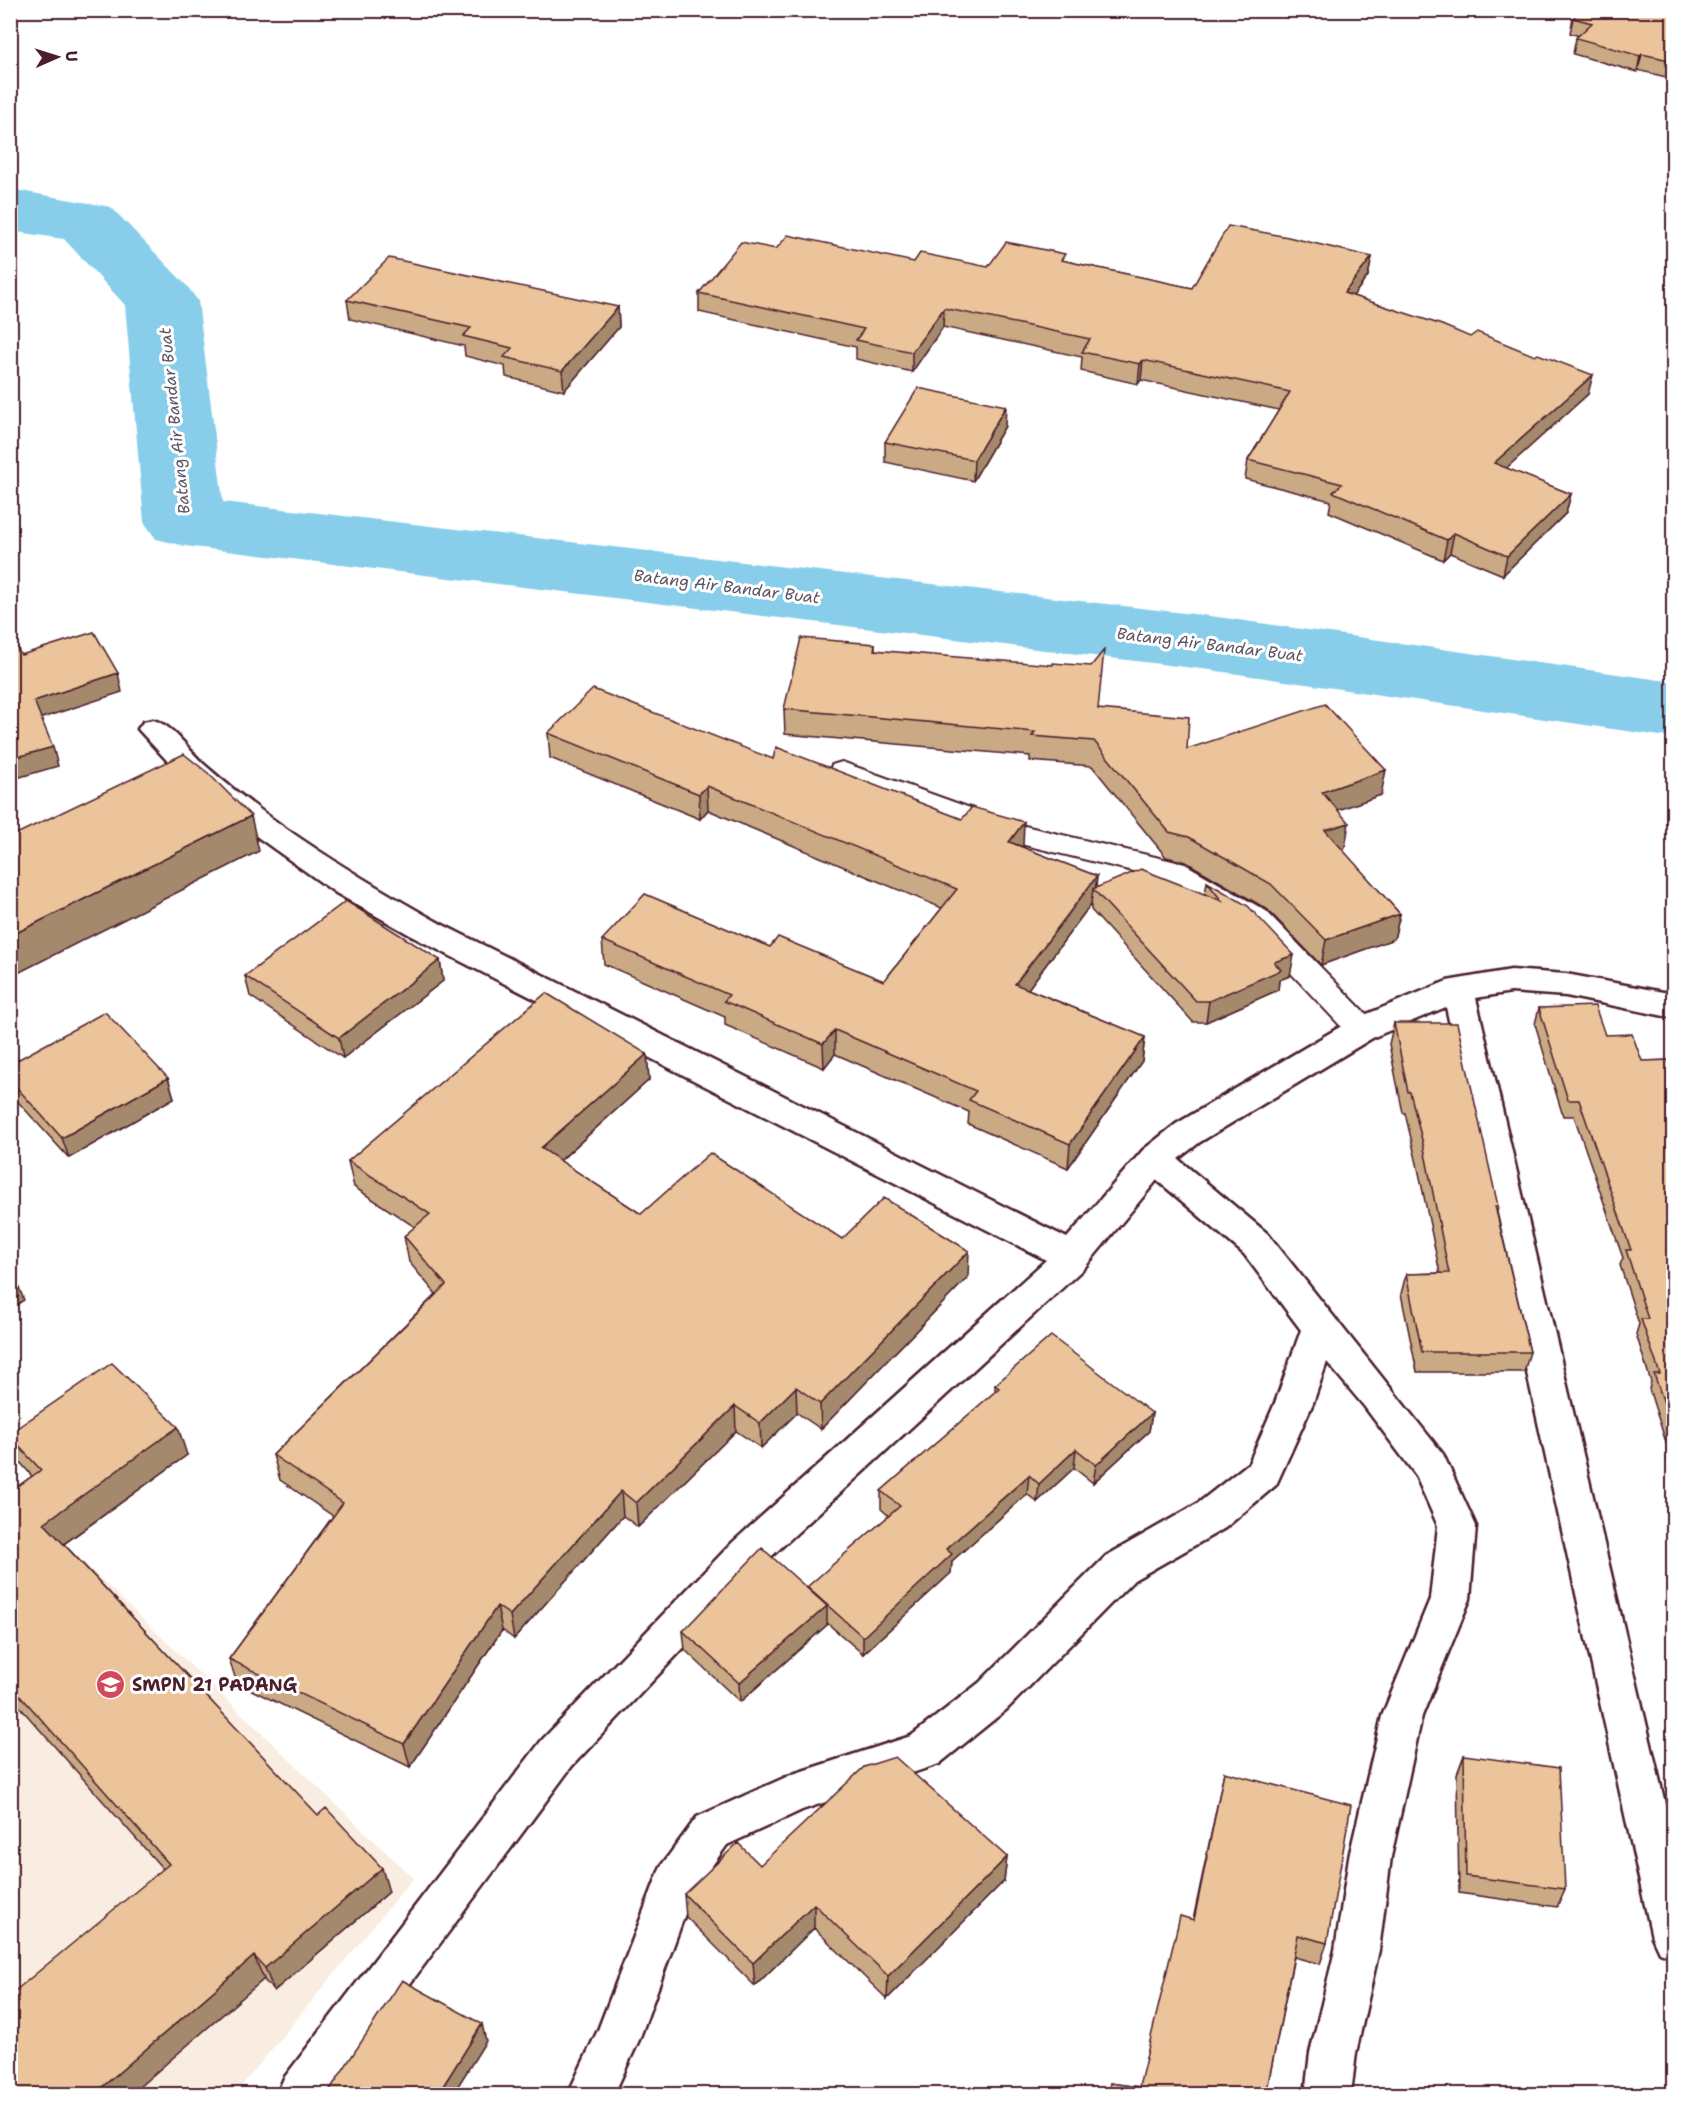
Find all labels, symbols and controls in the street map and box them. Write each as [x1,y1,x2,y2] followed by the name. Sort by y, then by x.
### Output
[27,27,87,87] north arrow
[61,50,82,62] text: U
[154,327,195,515] water label: Batang Air Bandar Buat
[633,565,821,608] water label: Batang Air Bandar Buat
[1116,623,1304,666] water label: Batang Air Bandar Buat
[95,1669,127,1701] school or university icon: SMPN 21 PADANG
[132,1673,298,1697] place label: SMPN 21 PADANG

